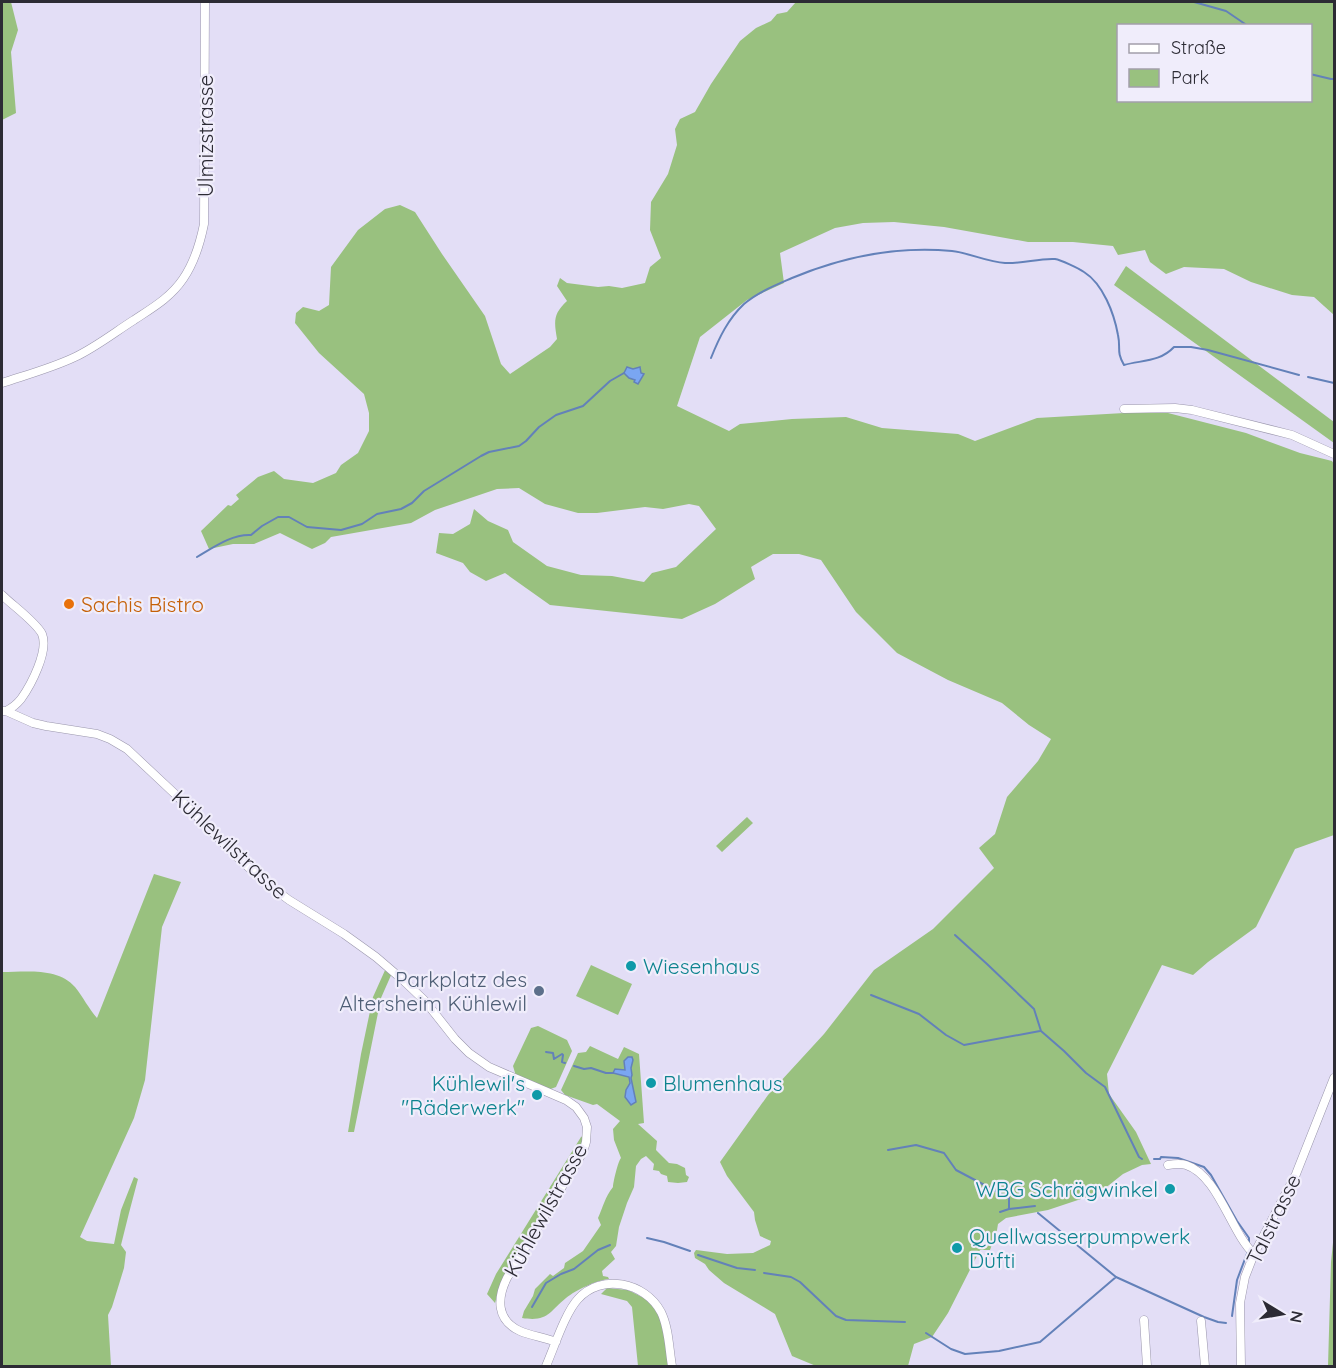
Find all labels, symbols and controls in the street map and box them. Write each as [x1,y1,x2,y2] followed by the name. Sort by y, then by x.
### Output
[1117,24,1312,102] legend
[1171,36,1226,59] text: Straße
[1171,66,1209,89] text: Park
[192,75,218,197] street label: Ulmizstrasse
[81,591,204,617] place label: Sachis Bistro
[62,597,76,611] marker: Sachis Bistro
[167,784,293,904] street label: Kühlewilstrasse
[643,953,760,979] place label: Wiesenhaus
[624,959,638,973] marker: Wiesenhaus
[339,966,527,1016] place label: Parkplatz des Altersheim Kühlewil
[532,984,546,998] marker: Parkplatz des Altersheim Kühlewil
[401,1070,525,1120] place label: Kühlewil's "Räderwerk"
[663,1070,783,1096] place label: Blumenhaus
[644,1076,658,1090] marker: Blumenhaus
[530,1088,544,1102] marker: Kühlewil's "Räderwerk"
[498,1139,592,1281] street label: Kühlewilstrasse
[1240,1170,1306,1268] street label: Talstrasse
[976,1176,1158,1202] place label: WBG Schrägwinkel
[1163,1182,1177,1196] marker: WBG Schrägwinkel
[969,1223,1190,1273] place label: Quellwasserpumpwerk Düfti
[950,1241,964,1255] marker: Quellwasserpumpwerk Düfti
[1252,1284,1312,1344] north arrow
[1286,1309,1308,1325] text: N

